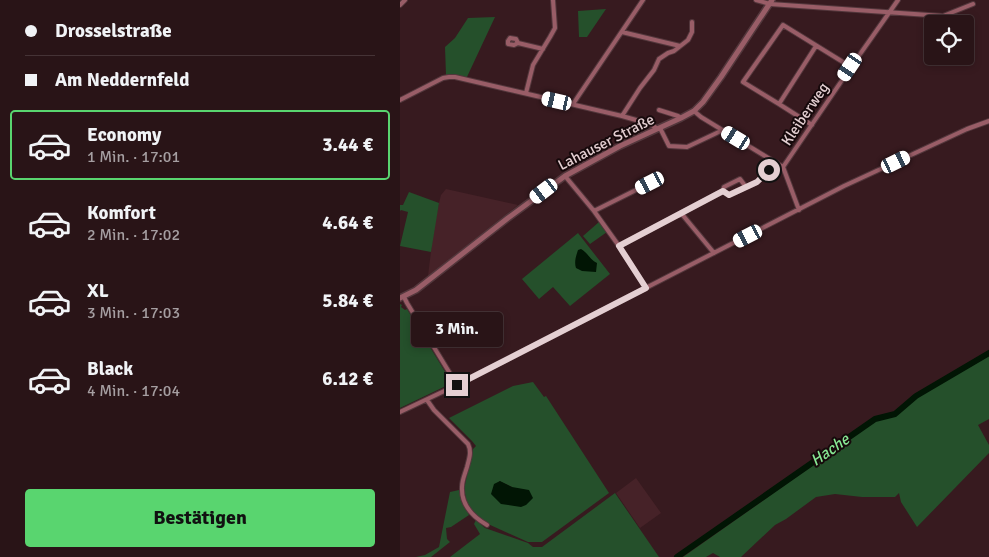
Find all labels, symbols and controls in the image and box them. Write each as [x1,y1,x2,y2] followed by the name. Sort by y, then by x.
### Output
[924,15,974,65] map controls
[924,15,974,65] button: locate
[55,19,172,43] text: Drosselstraße
[835,50,864,84] car
[55,68,189,92] text: Am Neddernfeld
[777,79,833,149] street label: Kleiberweg
[540,90,573,112] car
[555,110,657,174] street label: Lahauser Straße
[27,123,72,168] icon: car
[87,123,161,147] text: Economy
[719,124,752,152] car
[322,133,373,157] text: 3.44 €
[87,147,180,167] text: 1 Min. · 17:01
[879,149,912,175] car
[758,159,780,181] route start
[633,170,666,196] car
[527,176,560,206] car
[27,201,72,246] icon: car
[87,201,156,225] text: Komfort
[322,211,373,235] text: 4.64 €
[731,223,764,249] car
[87,225,180,245] text: 2 Min. · 17:02
[27,279,72,324] icon: car
[87,279,109,303] text: XL
[322,289,373,313] text: 5.84 €
[87,303,180,323] text: 3 Min. · 17:03
[411,312,503,348] callout: 3 Min.
[435,319,479,339] text: 3 Min.
[27,357,72,402] icon: car
[87,357,133,381] text: Black
[322,367,373,391] text: 6.12 €
[446,374,468,396] route end
[87,381,180,401] text: 4 Min. · 17:04
[807,429,854,471] water label: Hache
[25,489,375,547] button: Bestätigen

